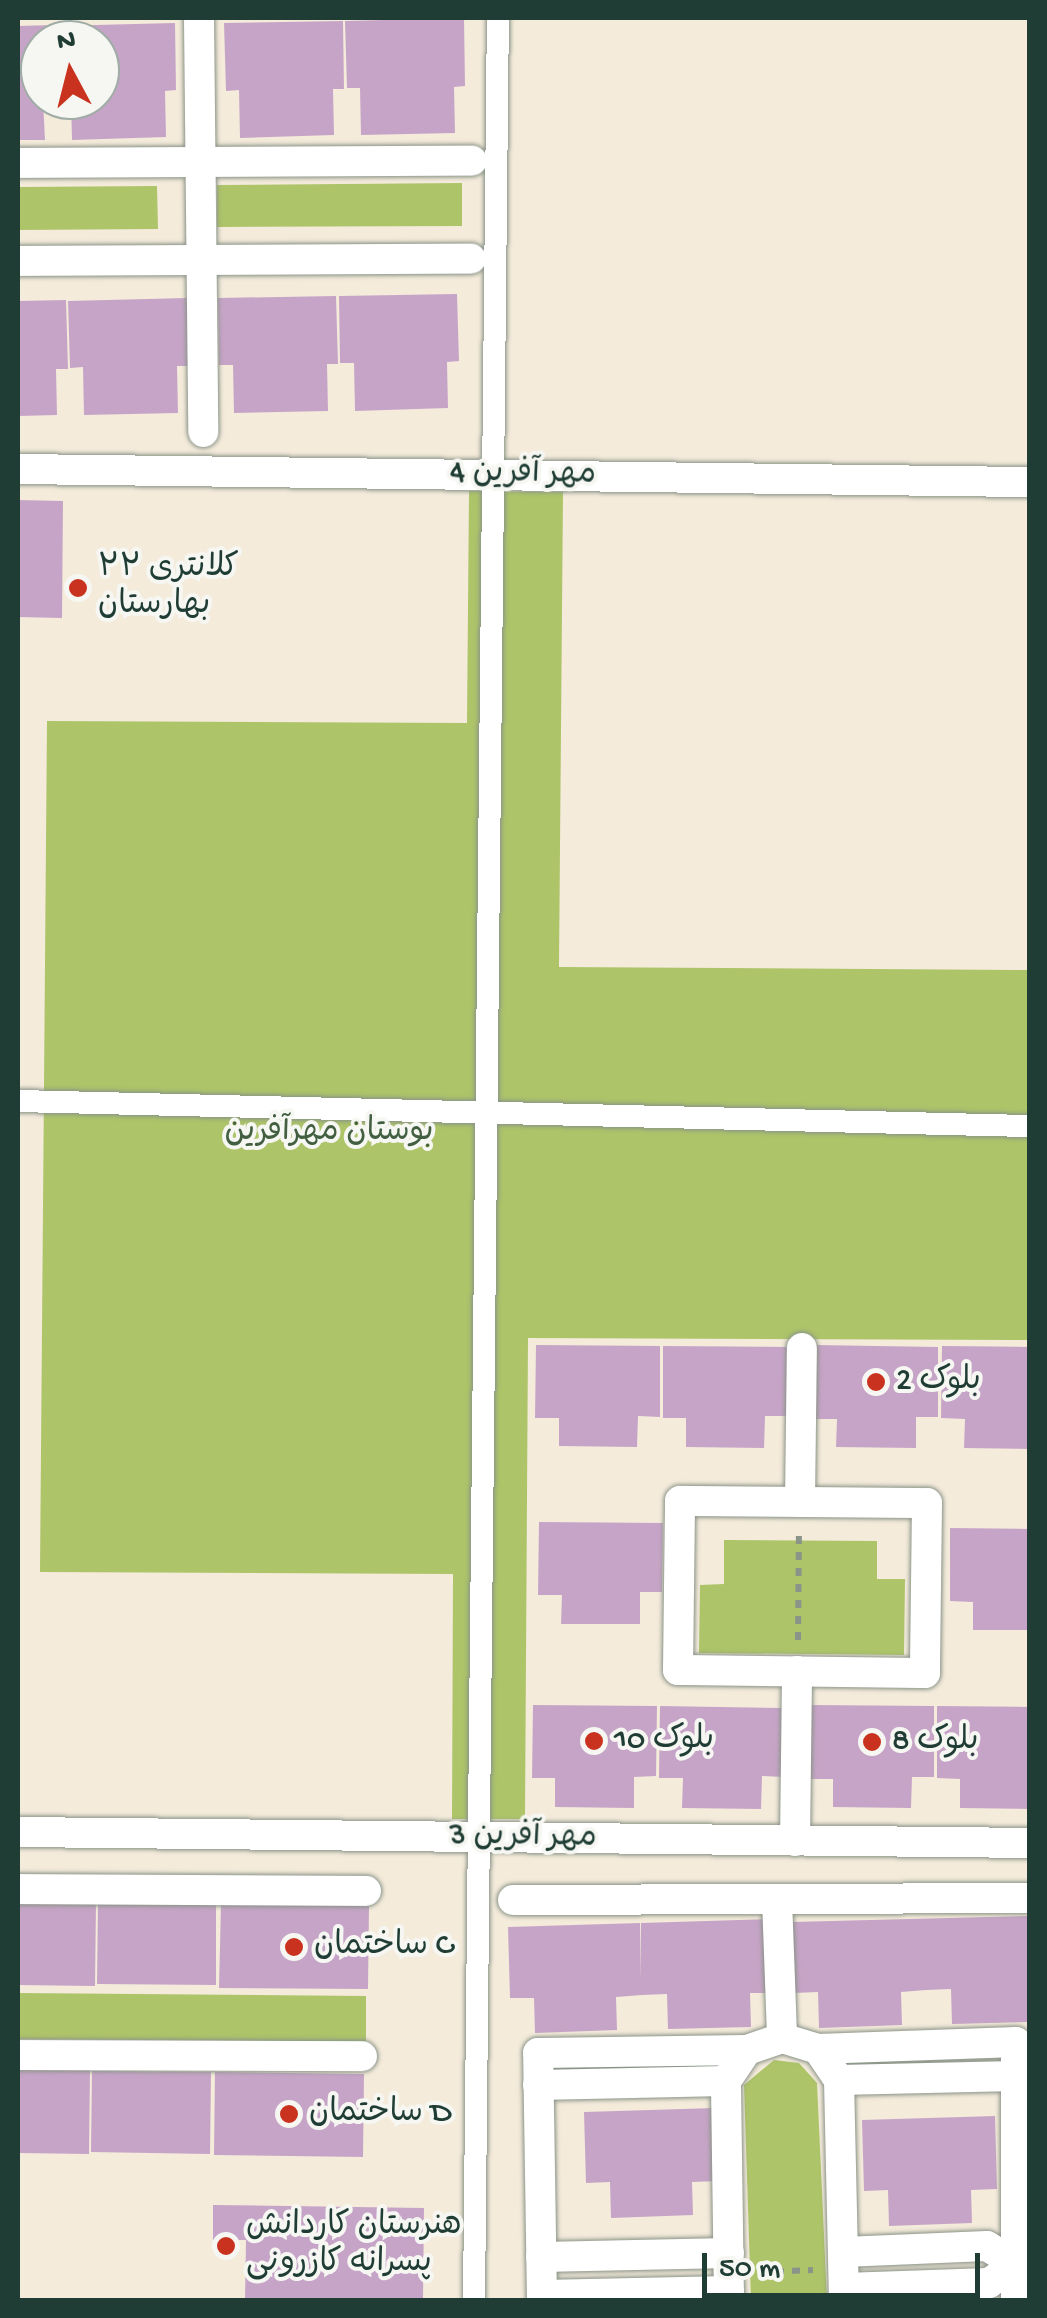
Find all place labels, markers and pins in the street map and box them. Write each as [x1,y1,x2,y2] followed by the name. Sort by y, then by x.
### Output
[98,551,239,626] place label: کلانتری ۲۲ بهارستان
[67,577,89,599] marker: کلانتری ۲۲ بهارستان
[896,1363,981,1401] place label: بلوک 2
[865,1371,887,1393] marker: بلوک 2
[614,1722,714,1760] place label: بلوک 10
[892,1723,979,1761] place label: بلوک 8
[583,1730,605,1752] marker: بلوک 10
[861,1731,883,1753] marker: بلوک 8
[314,1928,453,1966] place label: ساختمان C
[283,1936,305,1958] marker: ساختمان C
[309,2095,452,2133] place label: ساختمان D
[278,2103,300,2125] marker: ساختمان D
[246,2209,462,2284] place label: هنرستان کاردانش پسرانه کازرونی
[215,2235,237,2257] marker: هنرستان کاردانش پسرانه کازرونی

